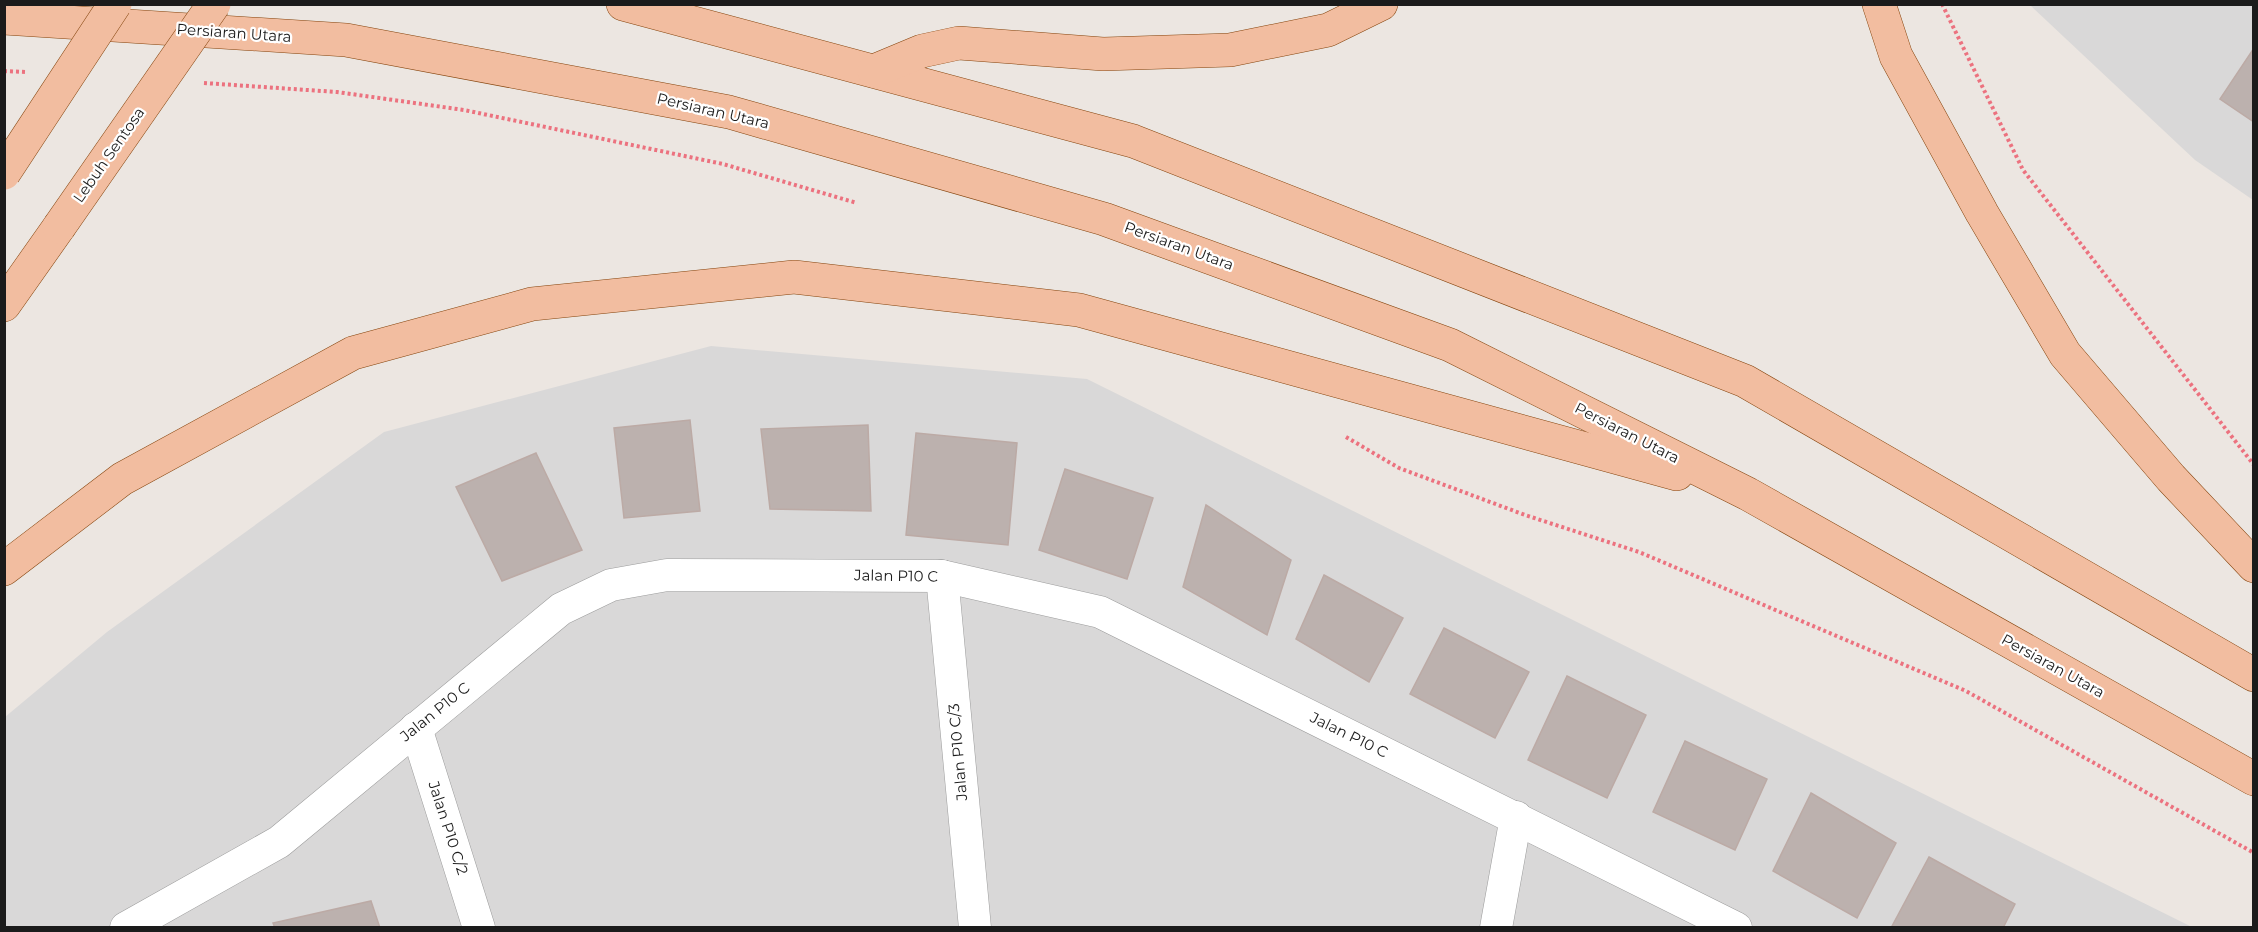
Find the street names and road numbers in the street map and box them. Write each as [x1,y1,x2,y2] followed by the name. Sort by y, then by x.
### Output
[176,19,292,46] street label: Persiaran Utara
[655,88,771,133] street label: Persiaran Utara
[69,103,148,206] street label: Lebuh Sentosa
[1122,217,1236,274] street label: Persiaran Utara
[1572,398,1683,467] street label: Persiaran Utara
[853,565,939,586] street label: Jalan P10 C
[1998,629,2108,702] street label: Persiaran Utara
[395,678,474,746] street label: Jalan P10 C
[944,703,971,802] street label: Jalan P10 C/3
[1306,707,1391,762] street label: Jalan P10 C
[424,778,473,877] street label: Jalan P10 C/2

